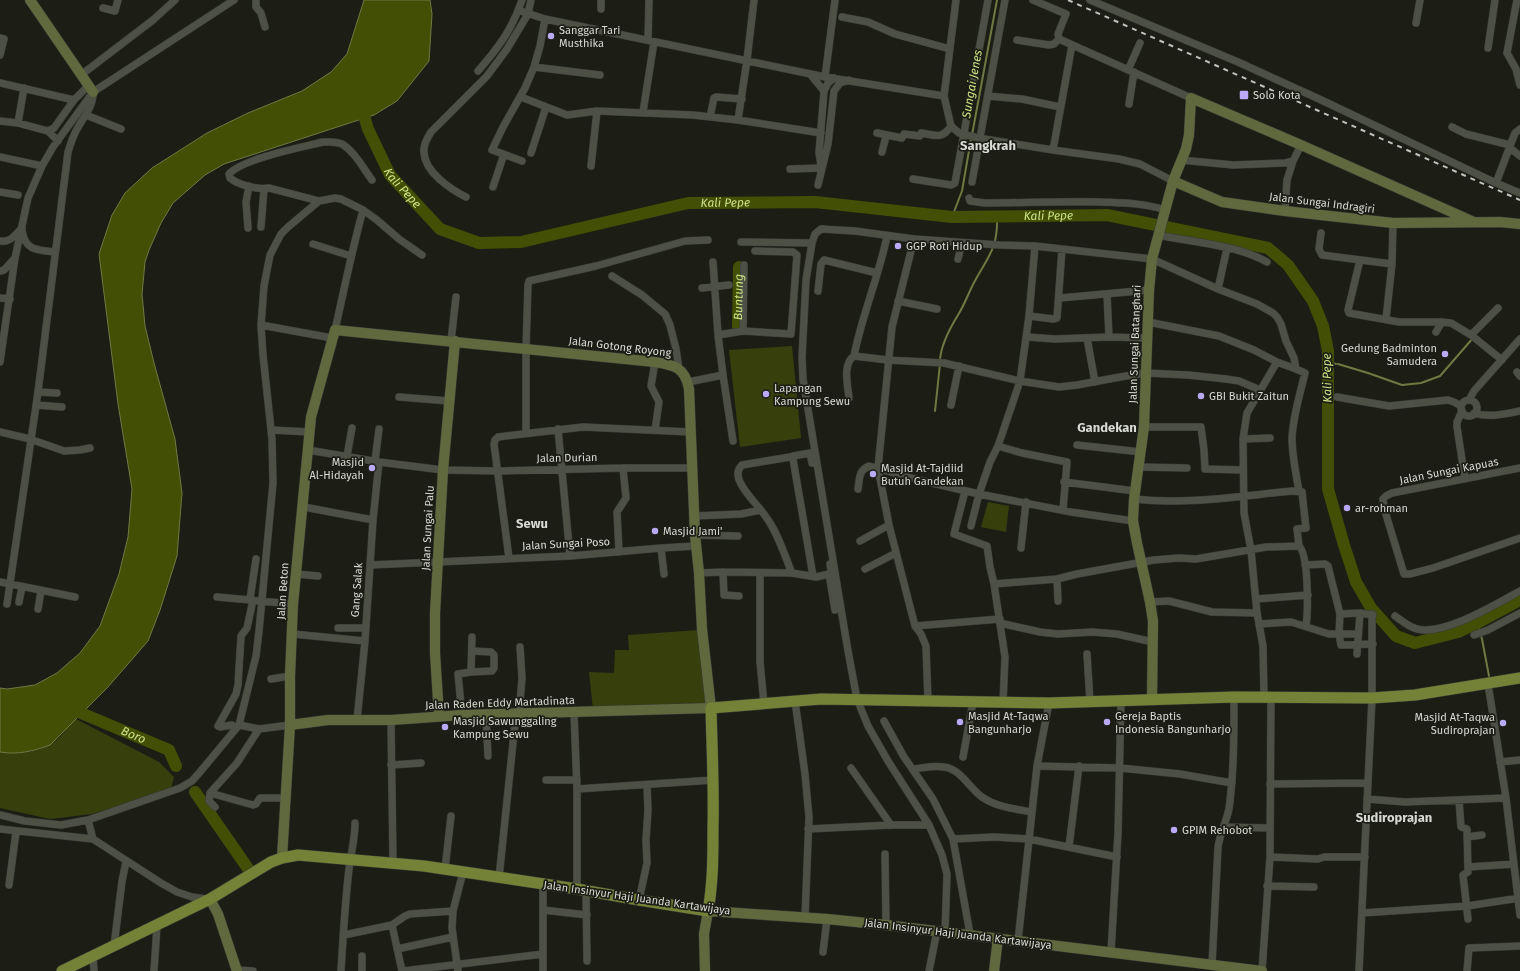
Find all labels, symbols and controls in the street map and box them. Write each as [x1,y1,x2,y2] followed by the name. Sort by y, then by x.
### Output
[559,24,620,50] place label: Sanggar Tari Musthika
[546,31,556,41] marker: Sanggar Tari Musthika
[959,48,985,120] water label: Sungai Jenes
[1238,89,1250,101] marker: Solo Kota
[1253,89,1301,102] place label: Solo Kota
[960,138,1016,153] district label: Sangkrah
[381,166,424,211] water label: Kali Pepe
[1268,190,1376,216] street label: Jalan Sungai Indragiri
[700,196,750,210] water label: Kali Pepe
[1024,208,1073,223] water label: Kali Pepe
[906,240,982,253] place label: GGP Roti Hidup
[893,241,903,251] marker: GGP Roti Hidup
[731,274,746,320] water label: Buntung
[1126,285,1144,403] street label: Jalan Sungai Batanghari
[568,334,672,360] street label: Jalan Gotong Royong
[1341,342,1437,368] place label: Gedung Badminton Samudera
[1440,349,1450,359] marker: Gedung Badminton Samudera
[1320,353,1334,403] water label: Kali Pepe
[774,382,850,408] place label: Lapangan Kampung Sewu
[761,389,771,399] marker: Lapangan Kampung Sewu
[1209,390,1289,403] place label: GBI Bukit Zaitun
[1196,391,1206,401] marker: GBI Bukit Zaitun
[1077,420,1137,435] district label: Gandekan
[536,451,598,465] street label: Jalan Durian
[1398,455,1500,487] street label: Jalan Sungai Kapuas
[310,456,364,482] place label: Masjid Al-Hidayah
[881,462,964,488] place label: Masjid At-Tajdiid Butuh Gandekan
[367,463,377,473] marker: Masjid Al-Hidayah
[868,469,878,479] marker: Masjid At-Tajdiid Butuh Gandekan
[419,485,437,571] street label: Jalan Sungai Palu
[1355,502,1408,515] place label: ar-rohman
[1342,503,1352,513] marker: ar-rohman
[516,516,548,531] district label: Sewu
[663,525,723,538] place label: Masjid Jami'
[650,526,660,536] marker: Masjid Jami'
[522,535,610,553] street label: Jalan Sungai Poso
[275,562,291,620] street label: Jalan Beton
[349,562,365,618] street label: Gang Salak
[425,694,575,712] street label: Jalan Raden Eddy Martadinata
[968,710,1048,736] place label: Masjid At-Taqwa Bangunharjo
[1115,710,1231,736] place label: Gereja Baptis Indonesia Bangunharjo
[1415,711,1495,737] place label: Masjid At-Taqwa Sudiroprajan
[453,715,557,741] place label: Masjid Sawunggaling Kampung Sewu
[955,717,965,727] marker: Masjid At-Taqwa Bangunharjo
[1102,717,1112,727] marker: Gereja Baptis Indonesia Bangunharjo
[1498,718,1508,728] marker: Masjid At-Taqwa Sudiroprajan
[440,722,450,732] marker: Masjid Sawunggaling Kampung Sewu
[119,724,148,746] water label: Boro
[1356,810,1432,825] district label: Sudiroprajan
[1182,824,1252,837] place label: GPIM Rehobot
[1169,825,1179,835] marker: GPIM Rehobot
[543,878,731,918] street label: Jalan Insinyur Haji Juanda Kartawijaya
[864,916,1052,952] street label: Jalan Insinyur Haji Juanda Kartawijaya

